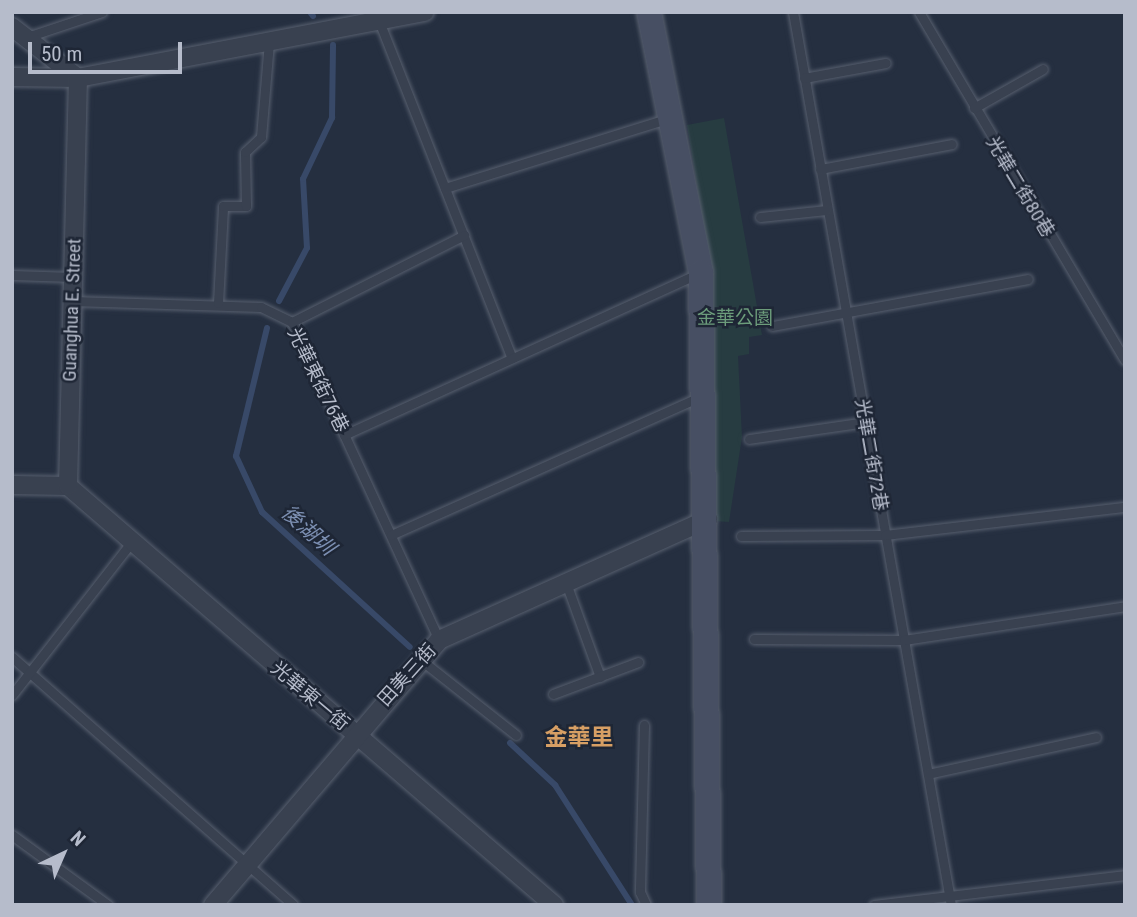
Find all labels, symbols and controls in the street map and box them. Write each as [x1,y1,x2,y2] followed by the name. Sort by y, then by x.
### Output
[32,28,186,72] scale bar
[41,42,82,66] text: 50 m
[981,132,1059,242] street label: 光華二街80巷
[58,238,86,382] street label: Guanghua E. Street
[697,307,773,329] park label: 金華公園
[283,324,353,436] street label: 光華東街76巷
[850,397,892,513] street label: 光華二街72巷
[276,500,340,560] water label: 後湖圳
[373,639,441,711] street label: 田美三街
[266,657,354,735] street label: 光華東一街
[545,724,613,752] district label: 金華里
[28,819,98,889] north arrow
[66,826,90,851] text: N

